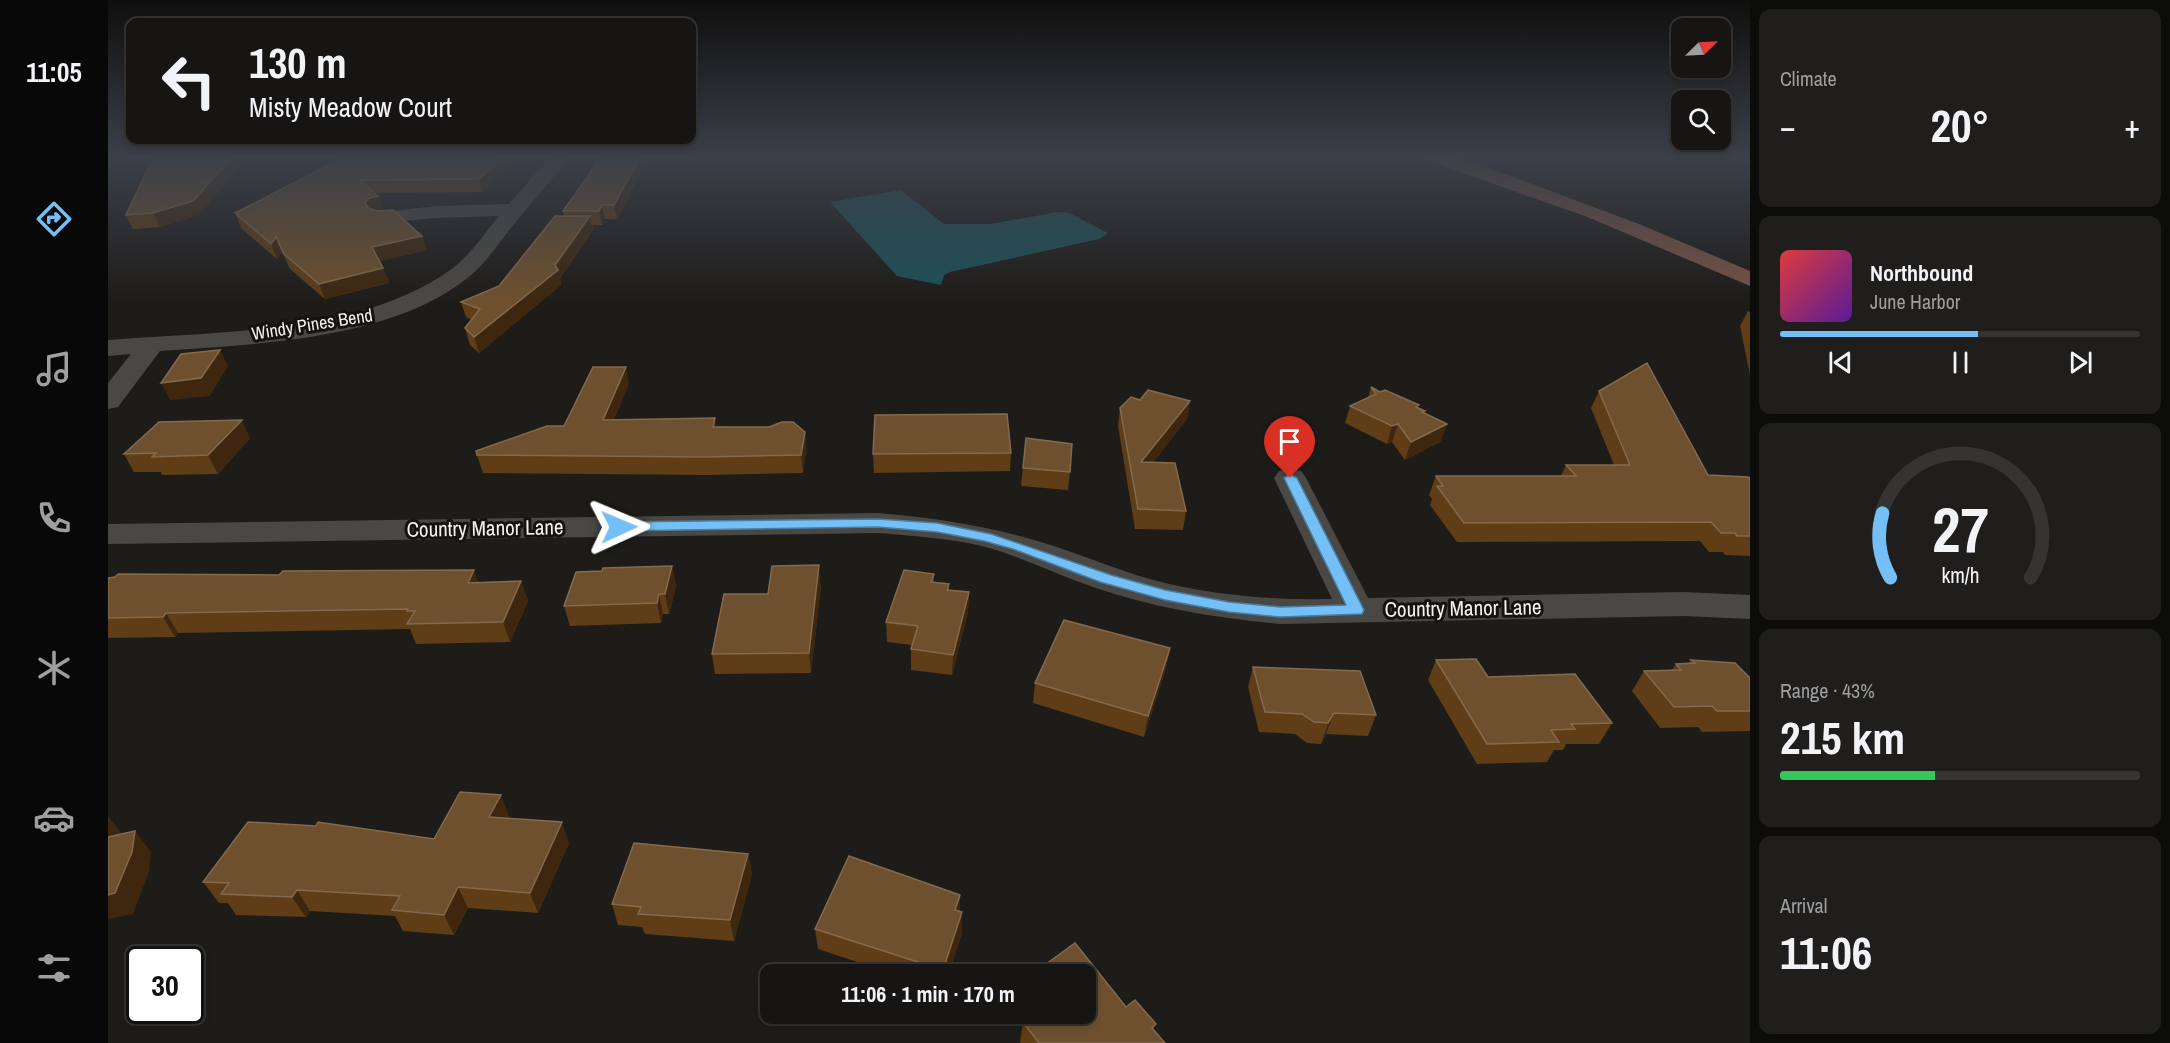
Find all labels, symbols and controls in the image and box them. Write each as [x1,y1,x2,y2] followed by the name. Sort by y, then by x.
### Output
[1671,18,1731,78] north arrow
[1671,18,1731,150] map controls
[249,35,347,91] text: 130 m
[150,42,228,120] icon: left
[26,54,82,90] text: 11:05
[1780,65,1837,92] text: Climate
[249,89,452,125] text: Misty Meadow Court
[1671,90,1731,150] button: search
[1930,95,1990,156] text: 20°
[1780,104,1796,148] text: −
[2124,104,2140,148] text: +
[33,198,75,240] icon: directions
[1870,258,1973,288] text: Northbound
[1870,288,1960,315] text: June Harbor
[250,302,374,346] street label: Windy Pines Bend
[1824,346,1857,379] icon: previous
[1944,346,1977,379] icon: pause
[2064,346,2097,379] icon: next
[33,348,75,390] icon: music
[1264,416,1315,478] pin
[1273,425,1306,458] icon: arrive
[1932,488,1988,572] text: 27
[587,495,651,559] position arrow
[33,497,75,539] icon: phone
[406,512,564,544] street label: Country Manor Lane
[1941,562,1979,591] text: km/h
[1384,592,1542,624] street label: Country Manor Lane
[33,647,75,689] icon: climate
[1780,677,1875,704] text: Range · 43%
[1780,707,1905,768] text: 215 km
[33,797,75,839] icon: car
[1780,892,1827,919] text: Arrival
[1780,922,1872,983] text: 11:06
[126,946,204,1024] speed limit sign: 30
[33,947,75,989] icon: filters
[841,979,1015,1009] text: 11:06 · 1 min · 170 m

